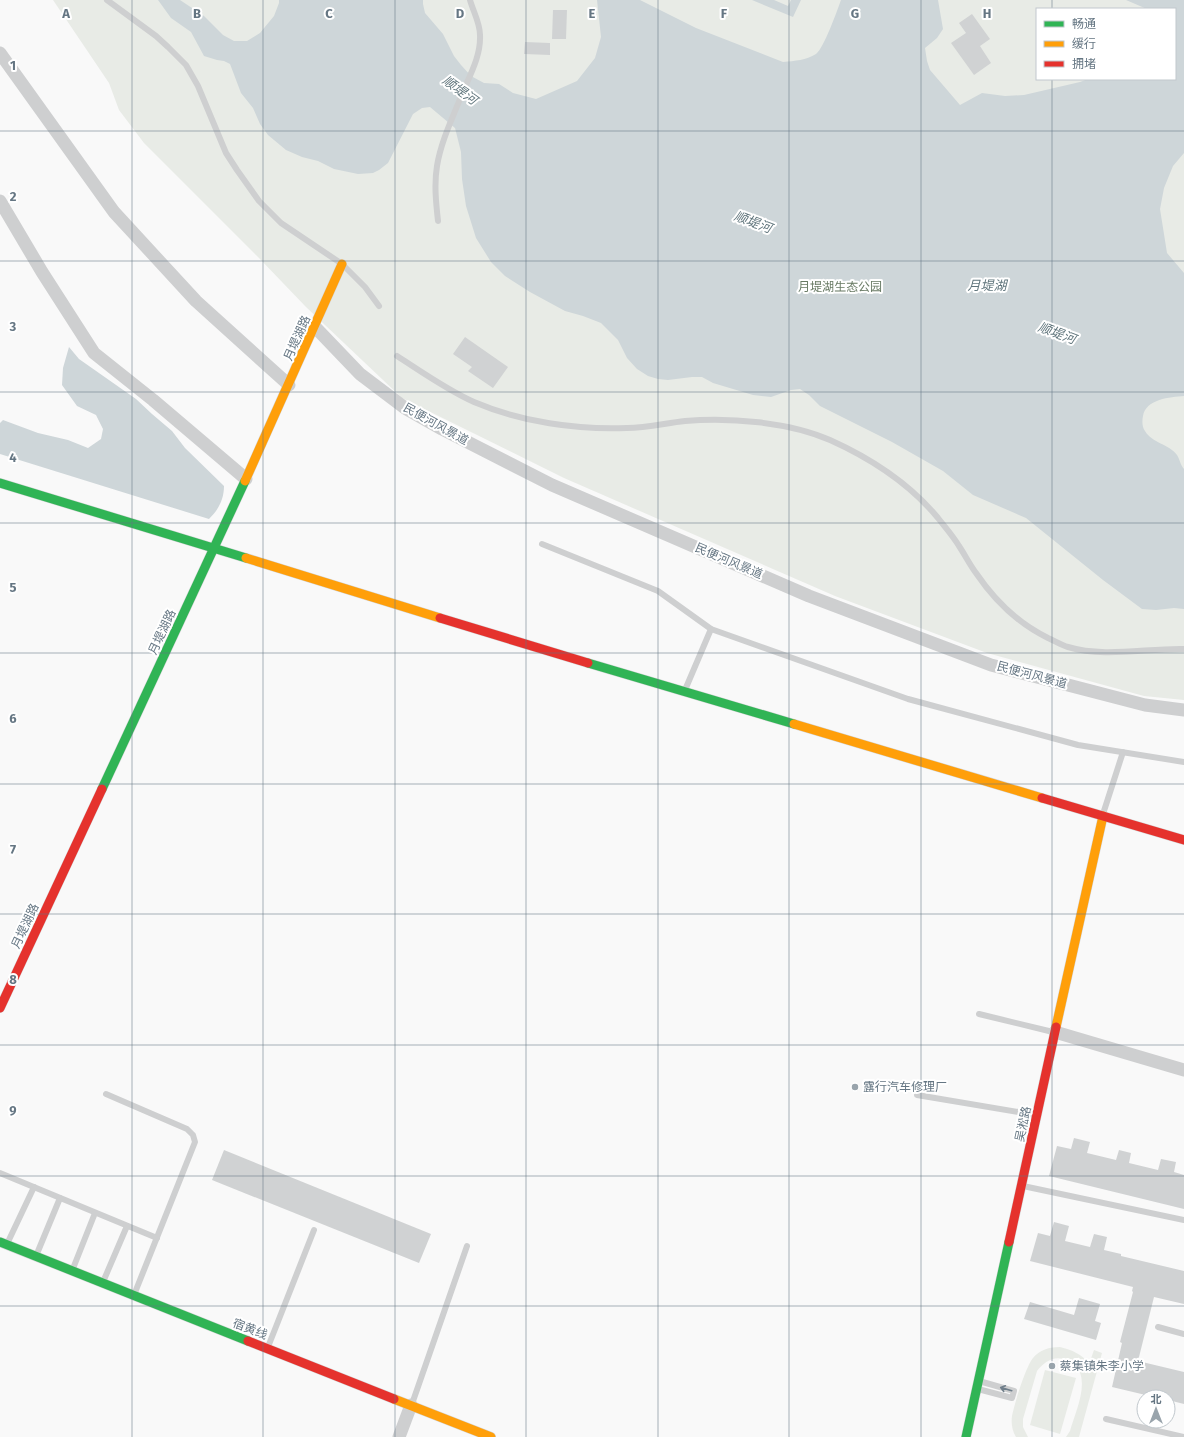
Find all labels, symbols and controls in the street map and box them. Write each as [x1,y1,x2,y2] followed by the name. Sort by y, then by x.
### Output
[61,6,70,21] text: A
[193,6,201,21] text: B
[325,6,333,21] text: C
[456,6,465,21] text: D
[589,6,596,21] text: E
[721,6,728,21] text: F
[851,6,859,21] text: G
[983,6,991,21] text: H
[1036,8,1176,80] legend
[1072,17,1096,31] text: 畅通
[1072,37,1096,51] text: 缓行
[1072,57,1096,71] text: 拥堵
[10,58,16,73] text: 1
[440,72,483,109] water label: 顺堤河
[10,189,17,204] text: 2
[732,208,777,237] water label: 顺堤河
[967,278,1008,293] water label: 月堤湖
[798,280,882,294] park label: 月堤湖生态公园
[281,313,313,363] street label: 月堤湖路
[9,319,17,334] text: 3
[1036,319,1081,348] water label: 顺堤河
[401,400,471,448] street label: 民便河风景道
[9,450,17,465] text: 4
[693,540,765,582] street label: 民便河风景道
[10,580,17,595] text: 5
[146,607,178,657] street label: 月堤湖路
[995,659,1069,691] street label: 民便河风景道
[9,711,17,726] text: 6
[10,842,16,857] text: 7
[9,901,41,951] street label: 月堤湖路
[9,972,17,987] text: 8
[863,1080,947,1094] place label: 露行汽车修理厂
[850,1082,860,1092] marker: 露行汽车修理厂
[9,1103,17,1118] text: 9
[1012,1105,1034,1143] street label: 吴淞路
[231,1316,269,1342] street label: 宿黄线
[1060,1359,1144,1373] place label: 蔡集镇朱李小学
[1047,1361,1057,1371] marker: 蔡集镇朱李小学
[999,1385,1012,1392] one-way arrow
[1136,1389,1176,1429] north arrow
[1151,1393,1162,1406] text: 北

